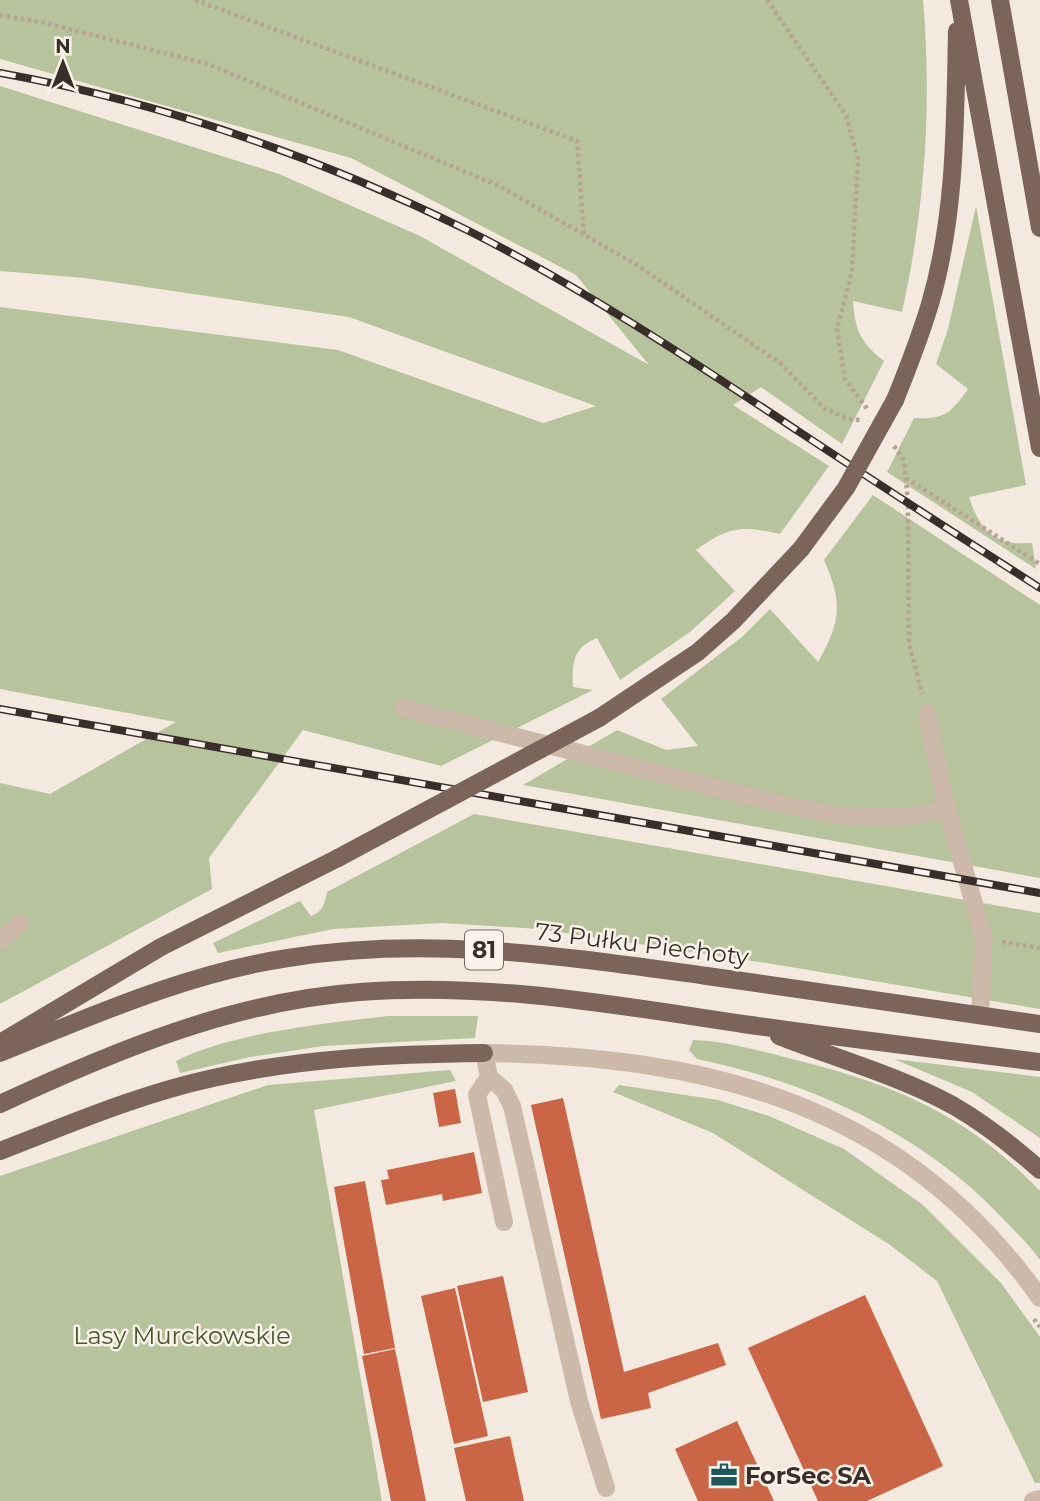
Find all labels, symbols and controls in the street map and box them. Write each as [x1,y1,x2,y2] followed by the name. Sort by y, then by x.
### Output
[28,28,98,98] north arrow
[55,35,71,58] text: N
[534,917,750,971] street label: 73 Pułku Piechoty
[465,931,503,970] road number: 81
[73,1321,291,1350] park label: Lasy Murckowskie
[709,1460,739,1490] office icon: ForSec SA
[745,1461,872,1490] place label: ForSec SA

